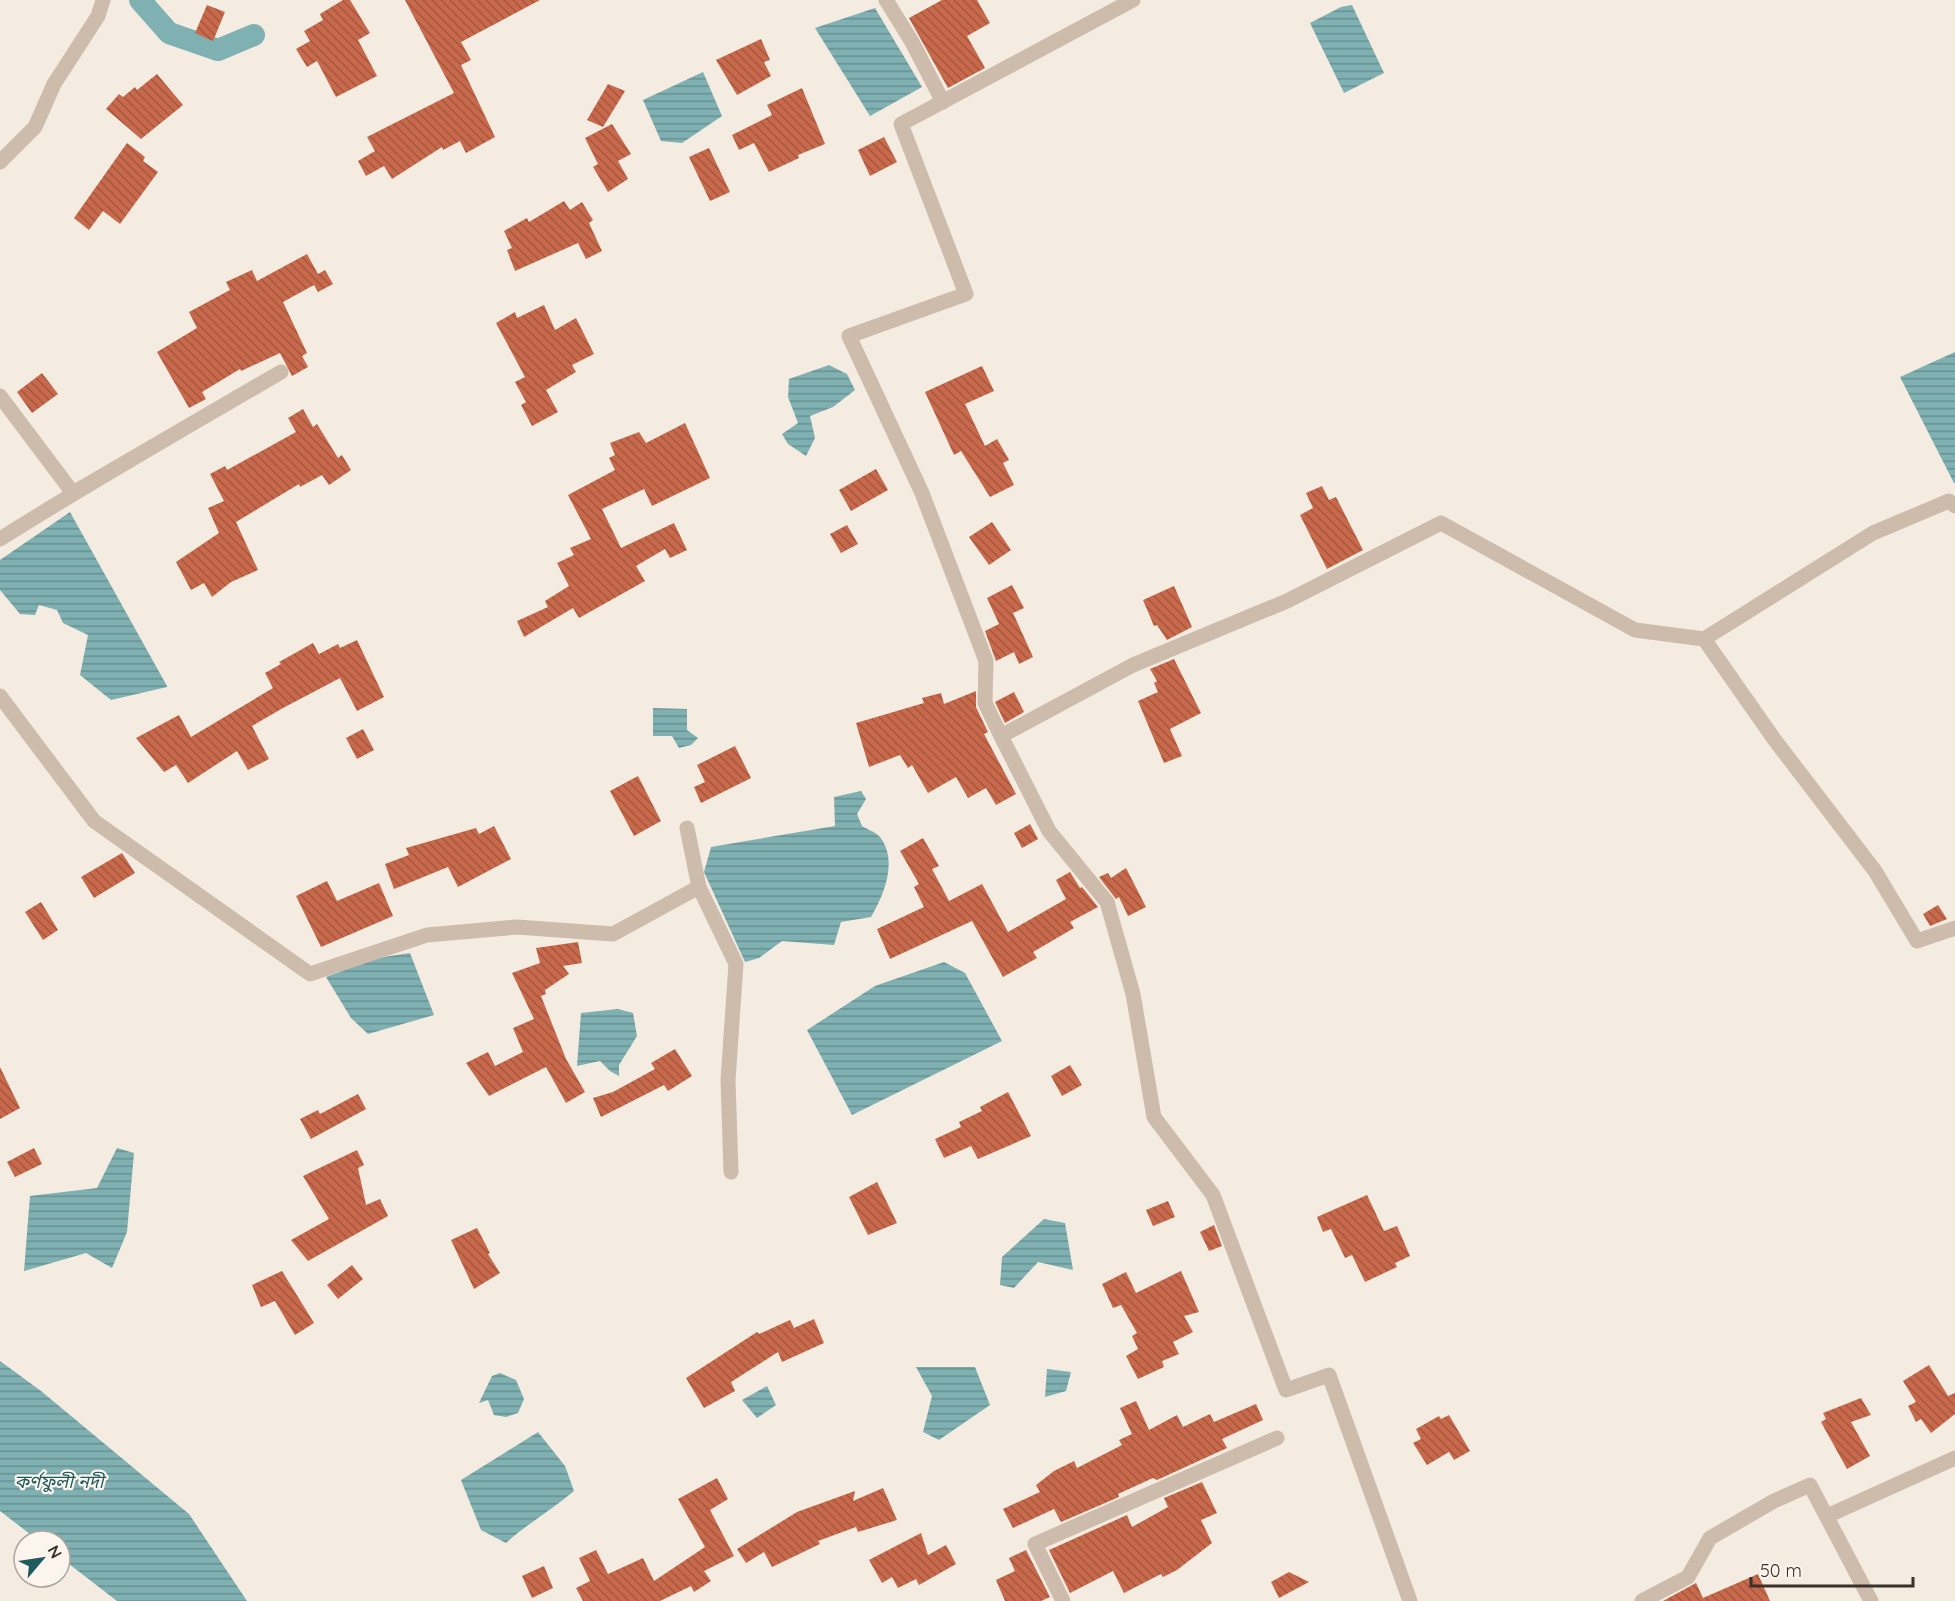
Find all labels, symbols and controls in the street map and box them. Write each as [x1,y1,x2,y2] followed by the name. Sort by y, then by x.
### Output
[14,1470,107,1493] water label: কর্ণফুলী নদী
[12,1529,72,1589] north arrow
[44,1542,67,1562] text: N
[1751,1550,1913,1588] scale bar
[1760,1559,1802,1582] text: 50 m

